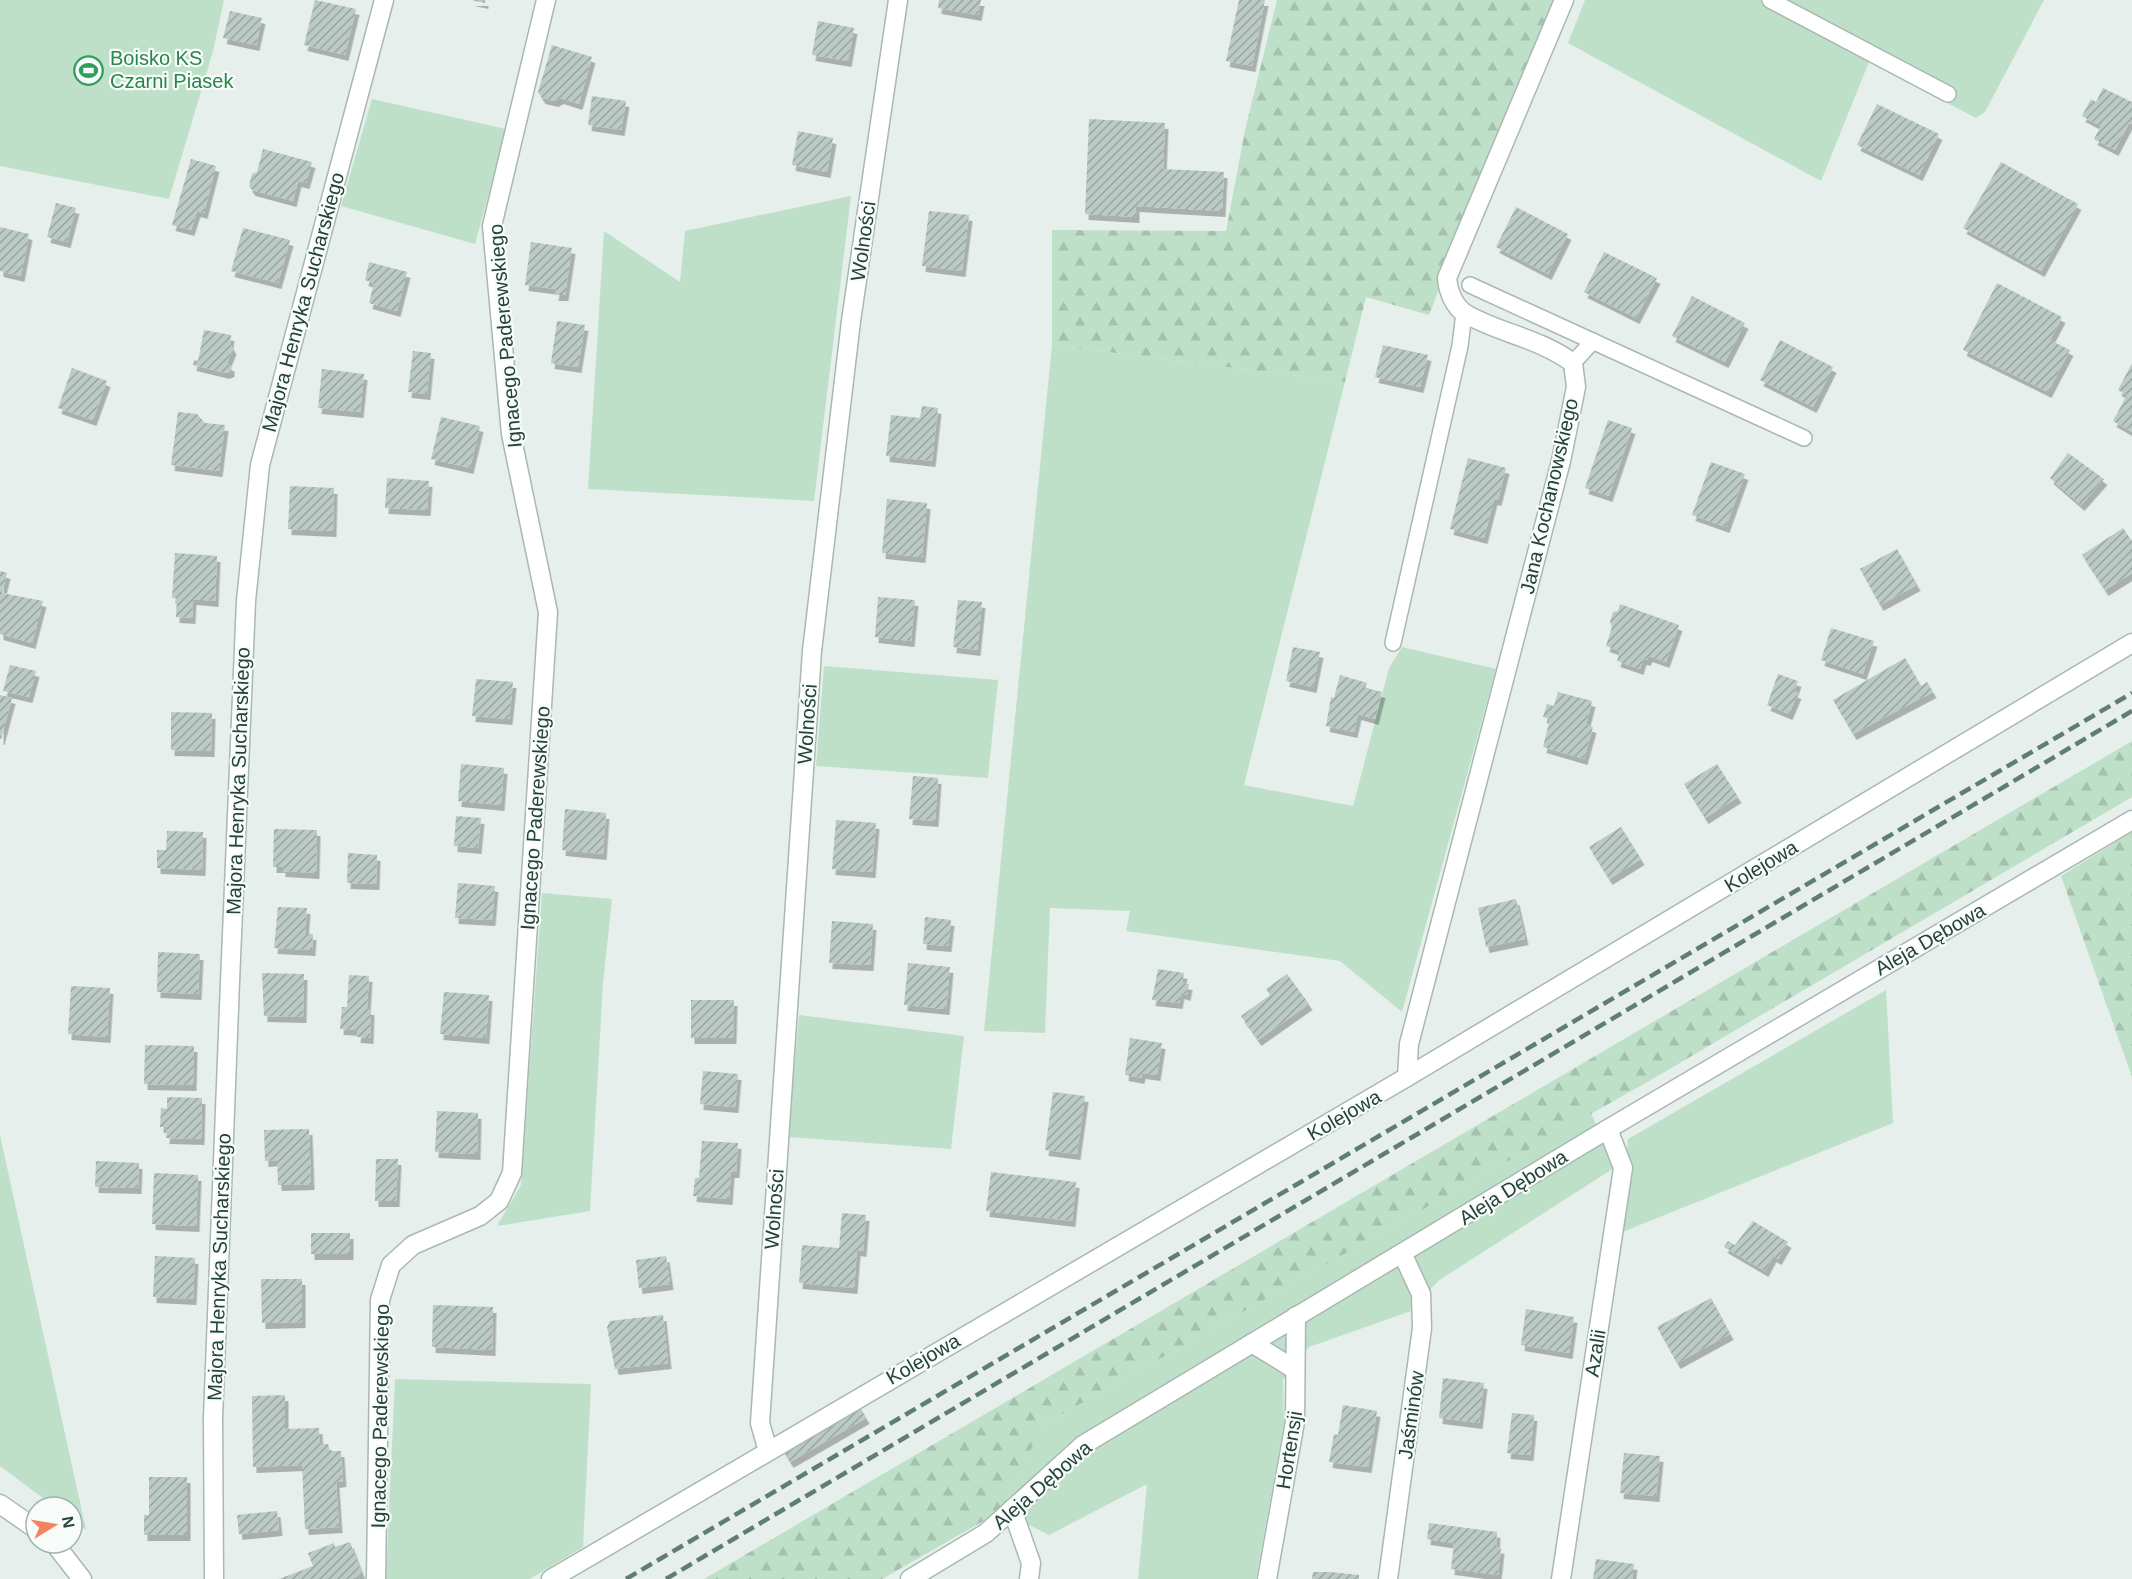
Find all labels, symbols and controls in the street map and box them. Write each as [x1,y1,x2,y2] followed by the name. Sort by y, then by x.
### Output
[110,47,234,92] place label: Boisko KS Czarni Piasek
[73,54,105,86] sports icon: Boisko KS Czarni Piasek
[258,170,348,434] street label: Majora Henryka Sucharskiego
[846,199,880,283] street label: Wolności
[484,223,526,449] street label: Ignacego Paderewskiego
[1516,396,1582,596] street label: Jana Kochanowskiego
[222,647,254,915] street label: Majora Henryka Sucharskiego
[793,683,821,765] street label: Wolności
[516,705,554,931] street label: Ignacego Paderewskiego
[1721,835,1802,896] street label: Kolejowa
[1871,898,1990,979] street label: Aleja Dębowa
[1303,1085,1385,1145] street label: Kolejowa
[203,1133,235,1401] street label: Majora Henryka Sucharskiego
[1455,1145,1572,1229] street label: Aleja Dębowa
[760,1168,788,1250] street label: Wolności
[367,1304,393,1528] street label: Ignacego Paderewskiego
[1580,1328,1610,1378] street label: Azalii
[882,1329,964,1389] street label: Kolejowa
[1394,1369,1428,1461] street label: Jaśminów
[1272,1409,1306,1491] street label: Hortensji
[988,1436,1096,1534] street label: Aleja Dębowa
[24,1495,84,1555] north arrow
[59,1515,78,1530] text: N

